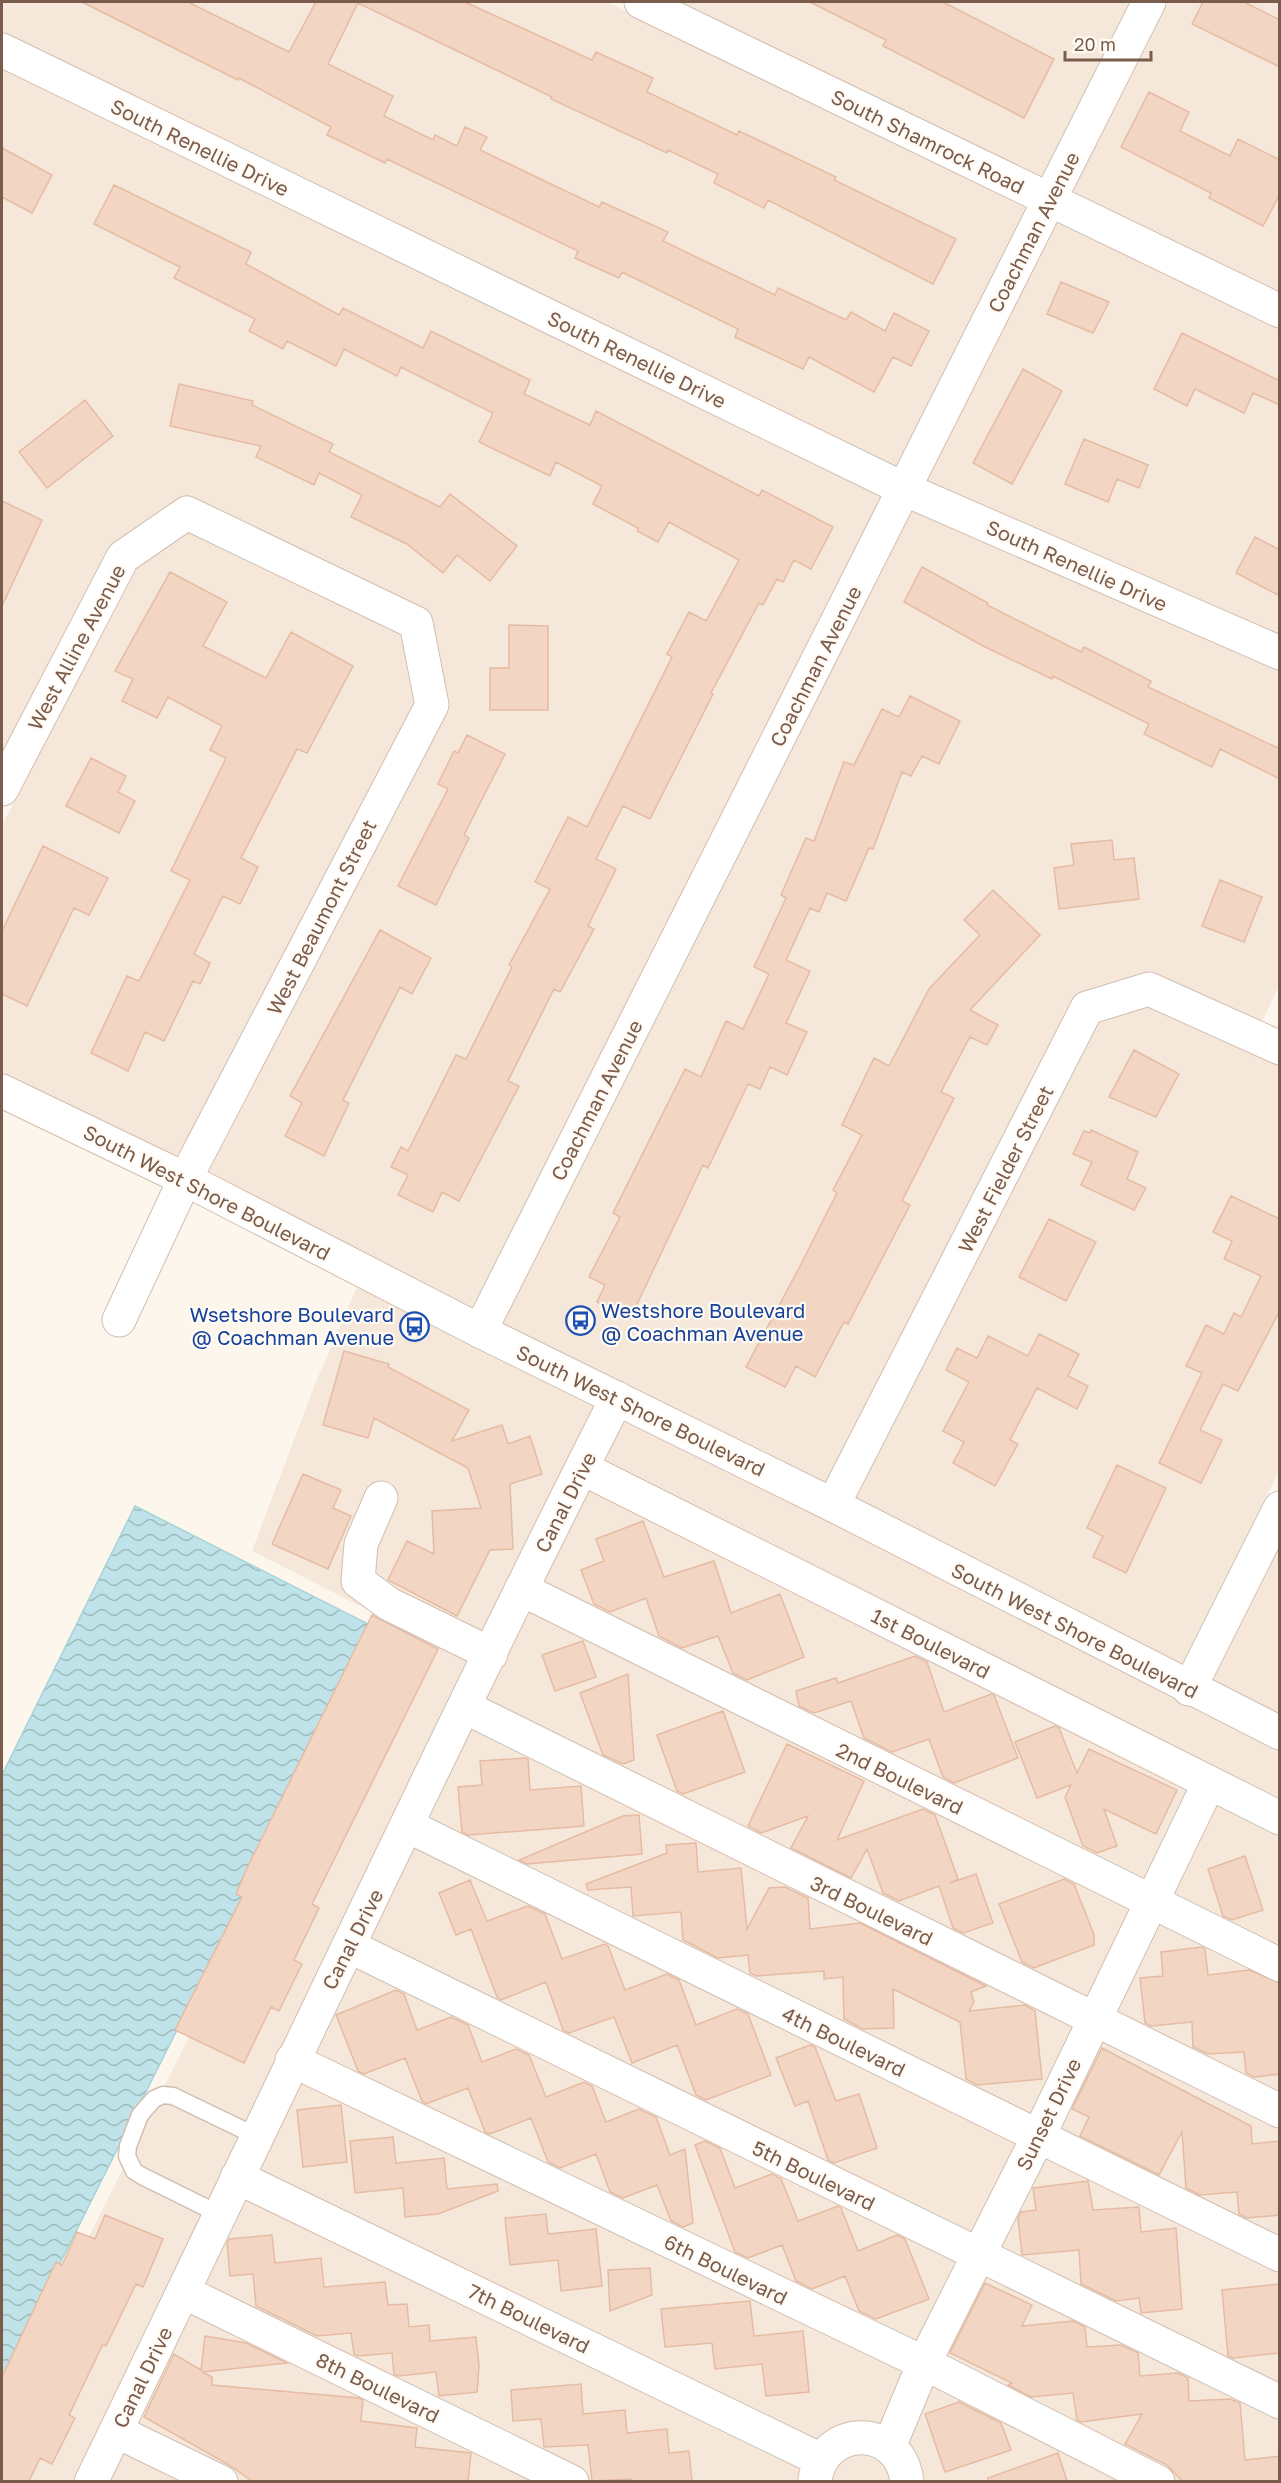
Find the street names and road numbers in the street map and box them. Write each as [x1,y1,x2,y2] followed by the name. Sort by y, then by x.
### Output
[827,84,1029,198] street label: South Shamrock Road
[107,93,293,201] street label: South Renellie Drive
[982,148,1084,316] street label: Coachman Avenue
[544,305,730,413] street label: South Renellie Drive
[983,514,1171,616] street label: South Renellie Drive
[22,560,130,734] street label: West Alline Avenue
[764,582,866,750] street label: Coachman Avenue
[261,815,381,1019] street label: West Beaumont Street
[545,1016,647,1184] street label: Coachman Avenue
[952,1081,1058,1257] street label: West Fielder Street
[80,1119,334,1265] street label: South West Shore Boulevard
[513,1339,769,1481] street label: South West Shore Boulevard
[529,1448,601,1556] street label: Canal Drive
[948,1557,1202,1703] street label: South West Shore Boulevard
[868,1603,994,1683] street label: 1st Boulevard
[833,1737,967,1819] street label: 2nd Boulevard
[807,1870,937,1950] street label: 3rd Boulevard
[316,1885,388,1993] street label: Canal Drive
[778,2001,910,2081] street label: 4th Boulevard
[1010,2054,1086,2174] street label: Sunset Drive
[749,2135,879,2215] street label: 5th Boulevard
[660,2229,792,2309] street label: 6th Boulevard
[464,2278,594,2358] street label: 7th Boulevard
[107,2323,177,2431] street label: Canal Drive
[312,2347,444,2427] street label: 8th Boulevard

